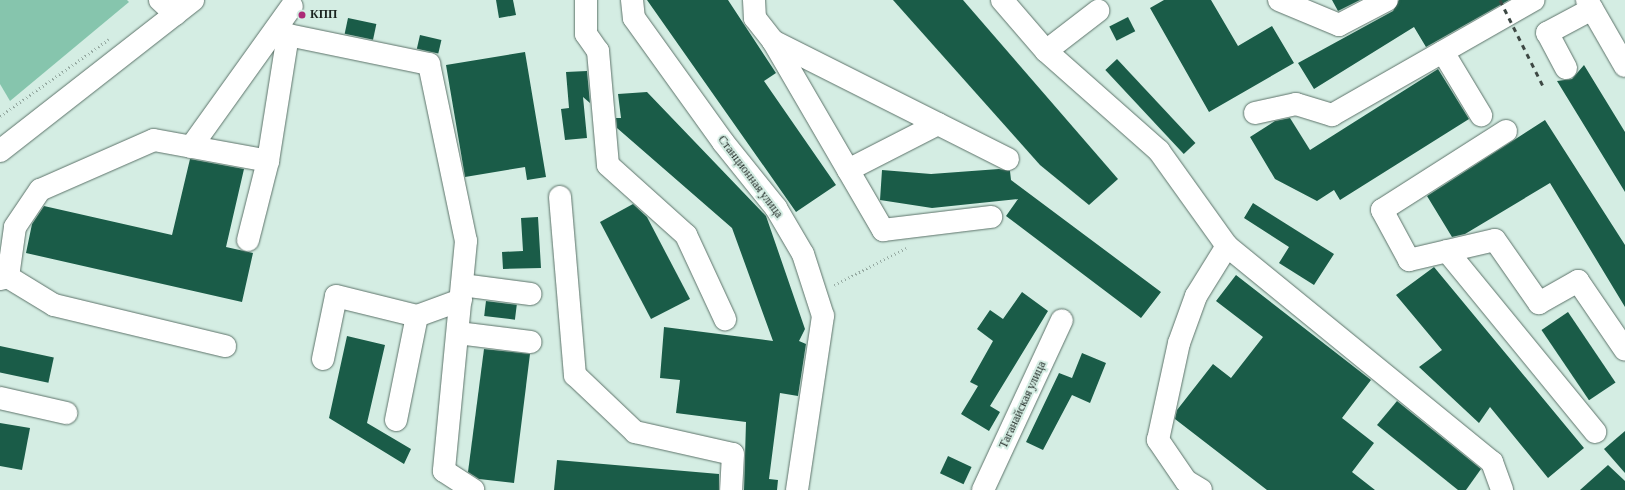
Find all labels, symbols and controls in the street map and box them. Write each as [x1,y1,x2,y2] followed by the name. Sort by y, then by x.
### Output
[310,8,337,22] place label: КПП
[297,10,307,20] marker: КПП
[714,133,786,221] street label: Станционная улица
[997,359,1049,451] street label: Таганайская улица

